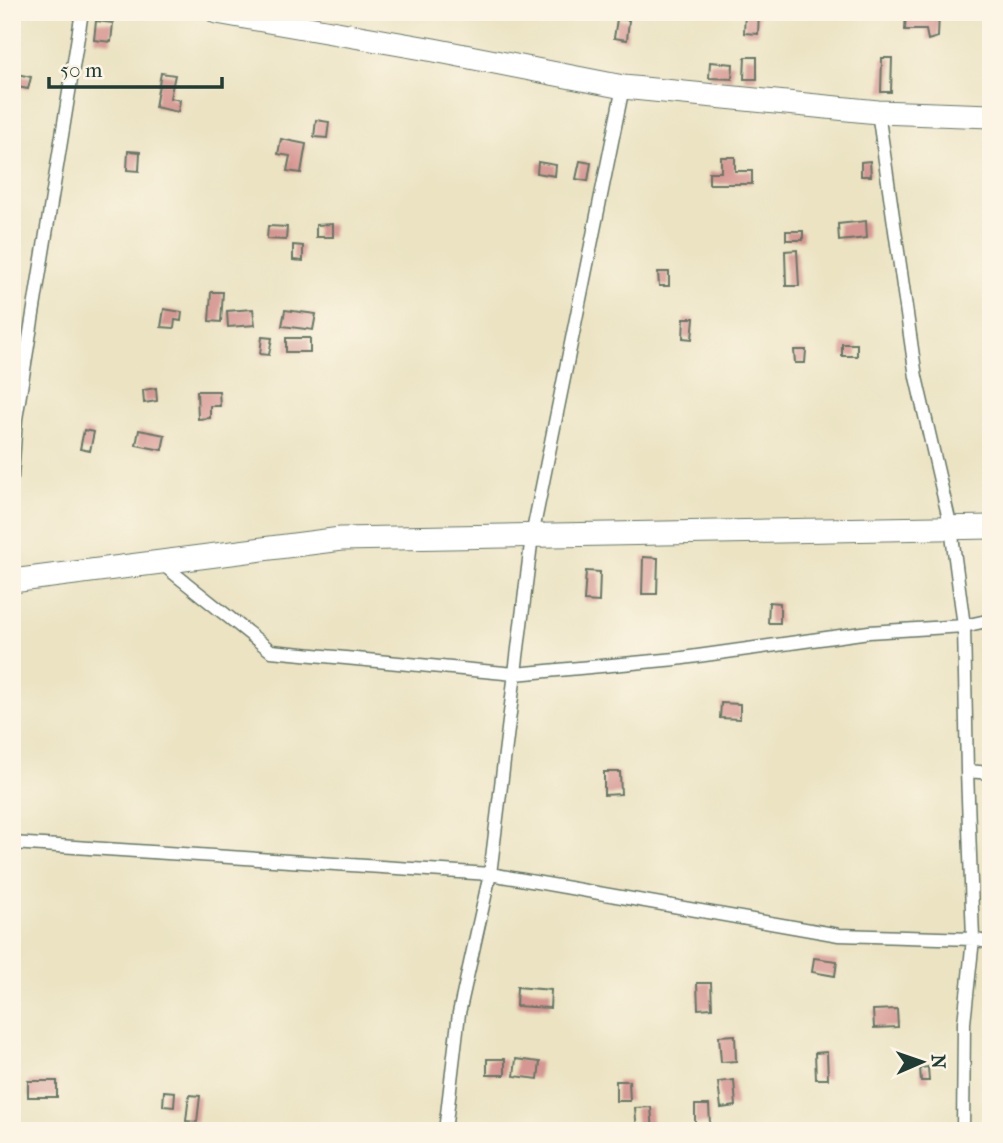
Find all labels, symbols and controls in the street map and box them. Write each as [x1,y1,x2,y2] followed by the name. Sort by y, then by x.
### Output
[49,46,222,90] scale bar
[60,58,103,82] text: 50 m
[888,1028,958,1098] north arrow
[927,1054,949,1070] text: N

